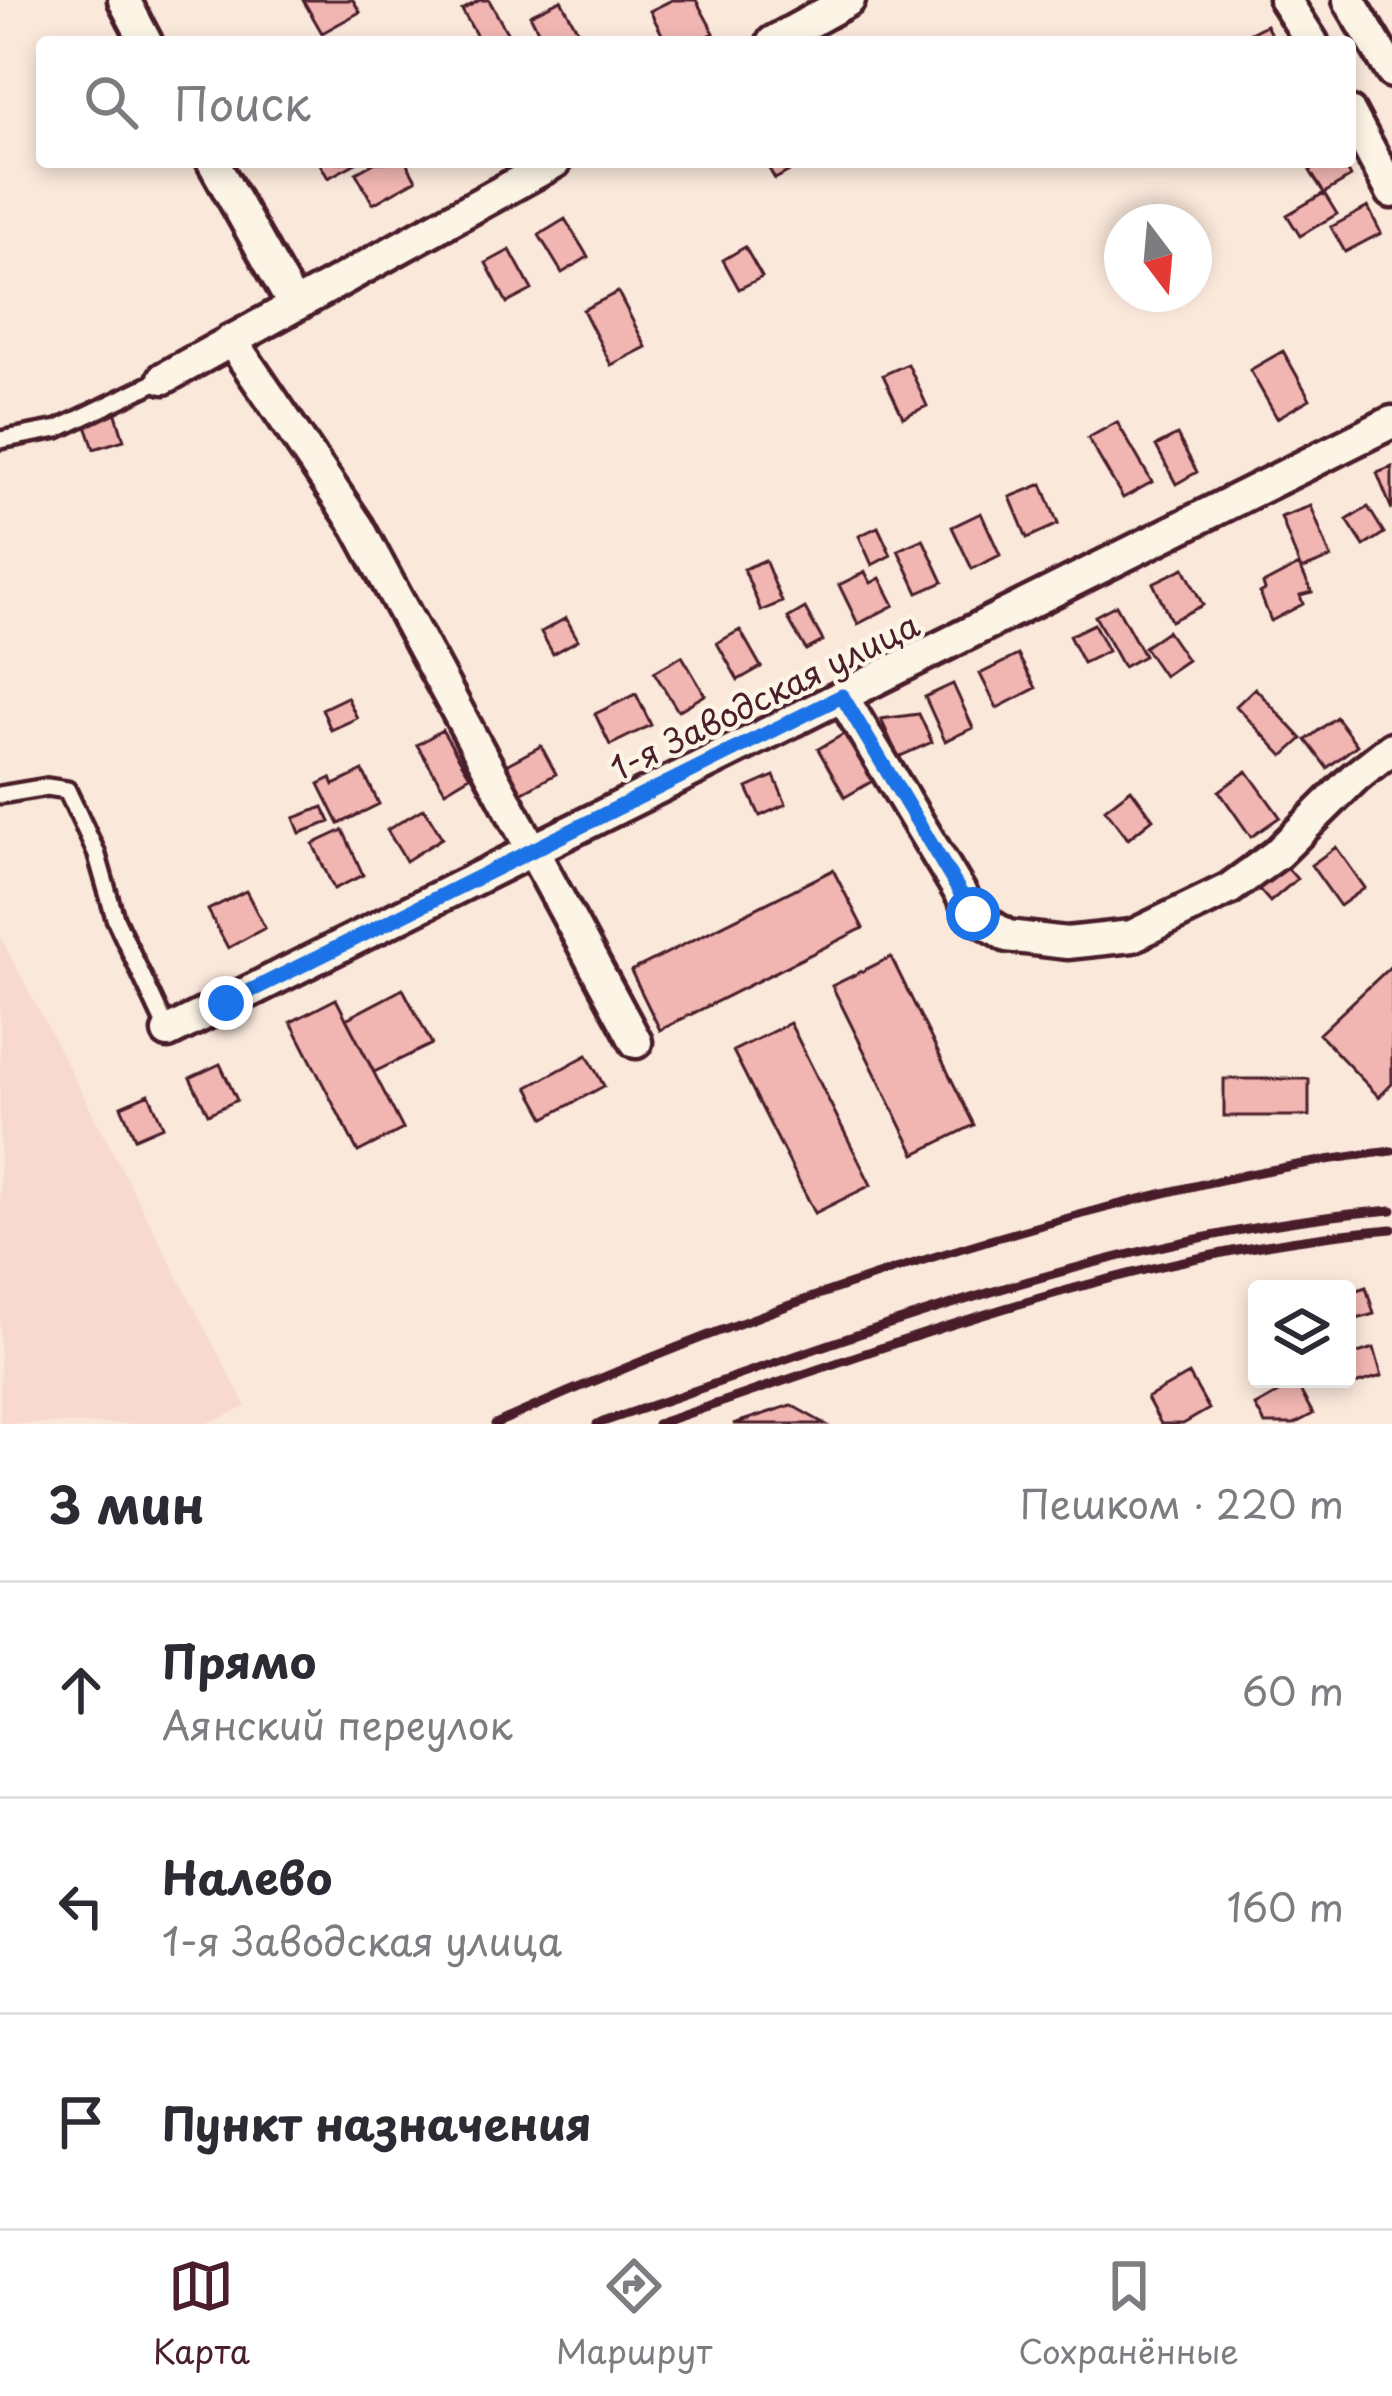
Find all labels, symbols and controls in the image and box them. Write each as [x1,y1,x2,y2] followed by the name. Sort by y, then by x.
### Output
[36,36,1356,168] search box
[174,68,311,136] text: Поиск
[78,69,144,135] icon: search
[1104,204,1212,312] north arrow
[601,598,927,792] street label: 1-я Заводская улица
[946,887,1000,941] route start
[199,976,253,1030] route end
[1248,1280,1356,1388] map controls
[1248,1280,1356,1388] button: layers
[48,1464,205,1541] text: 3 мин
[1020,1473,1344,1532] text: Пешком · 220 m
[162,1626,316,1694] text: Прямо
[48,1657,114,1723] icon: ahead
[1242,1660,1344,1719] text: 60 m
[162,1694,513,1753] text: Аянский переулок
[162,1842,332,1910] text: Налево
[48,1873,114,1939] icon: left
[1227,1876,1344,1935] text: 160 m
[162,1910,562,1969] text: 1-я Заводская улица
[162,2088,592,2156] text: Пункт назначения
[48,2089,114,2155] icon: arrive
[153,2253,250,2375] tab: Карта
[556,2253,712,2375] tab: Маршрут
[1018,2253,1239,2375] tab: Сохранённые

